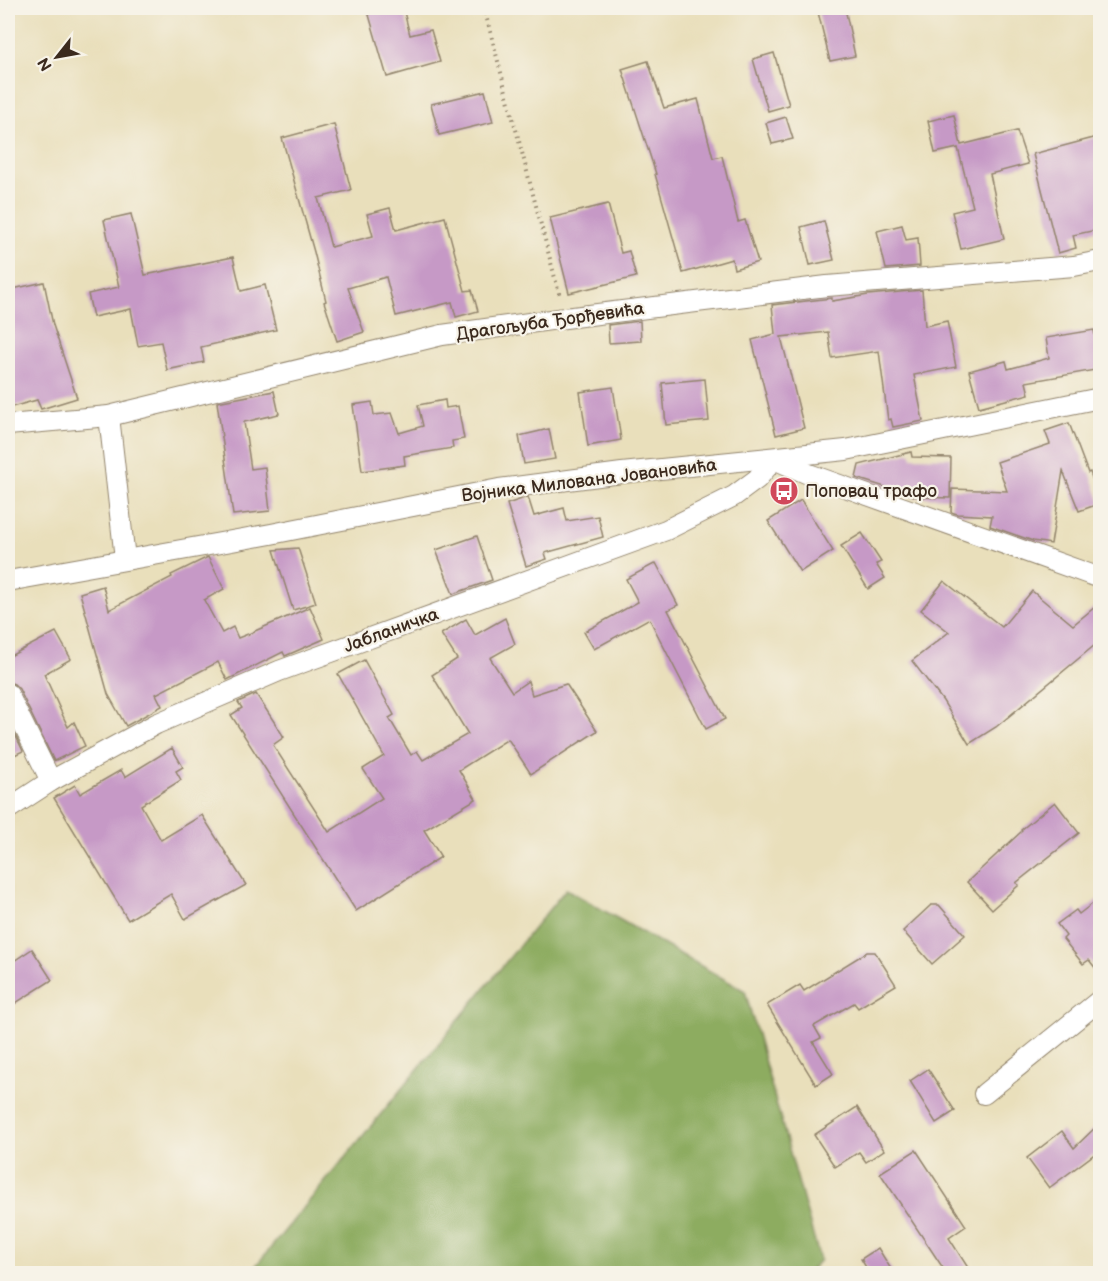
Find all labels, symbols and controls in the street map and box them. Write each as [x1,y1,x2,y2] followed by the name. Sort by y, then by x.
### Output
[27,27,87,87] north arrow
[34,54,57,74] text: N
[455,298,646,345] street label: Драгољуба Ђорђевића
[460,454,718,507] street label: Војника Милована Јовановића
[768,475,800,507] bus stop icon: Поповац трафо
[805,481,937,502] place label: Поповац трафо
[341,603,442,657] street label: Јабланичка

